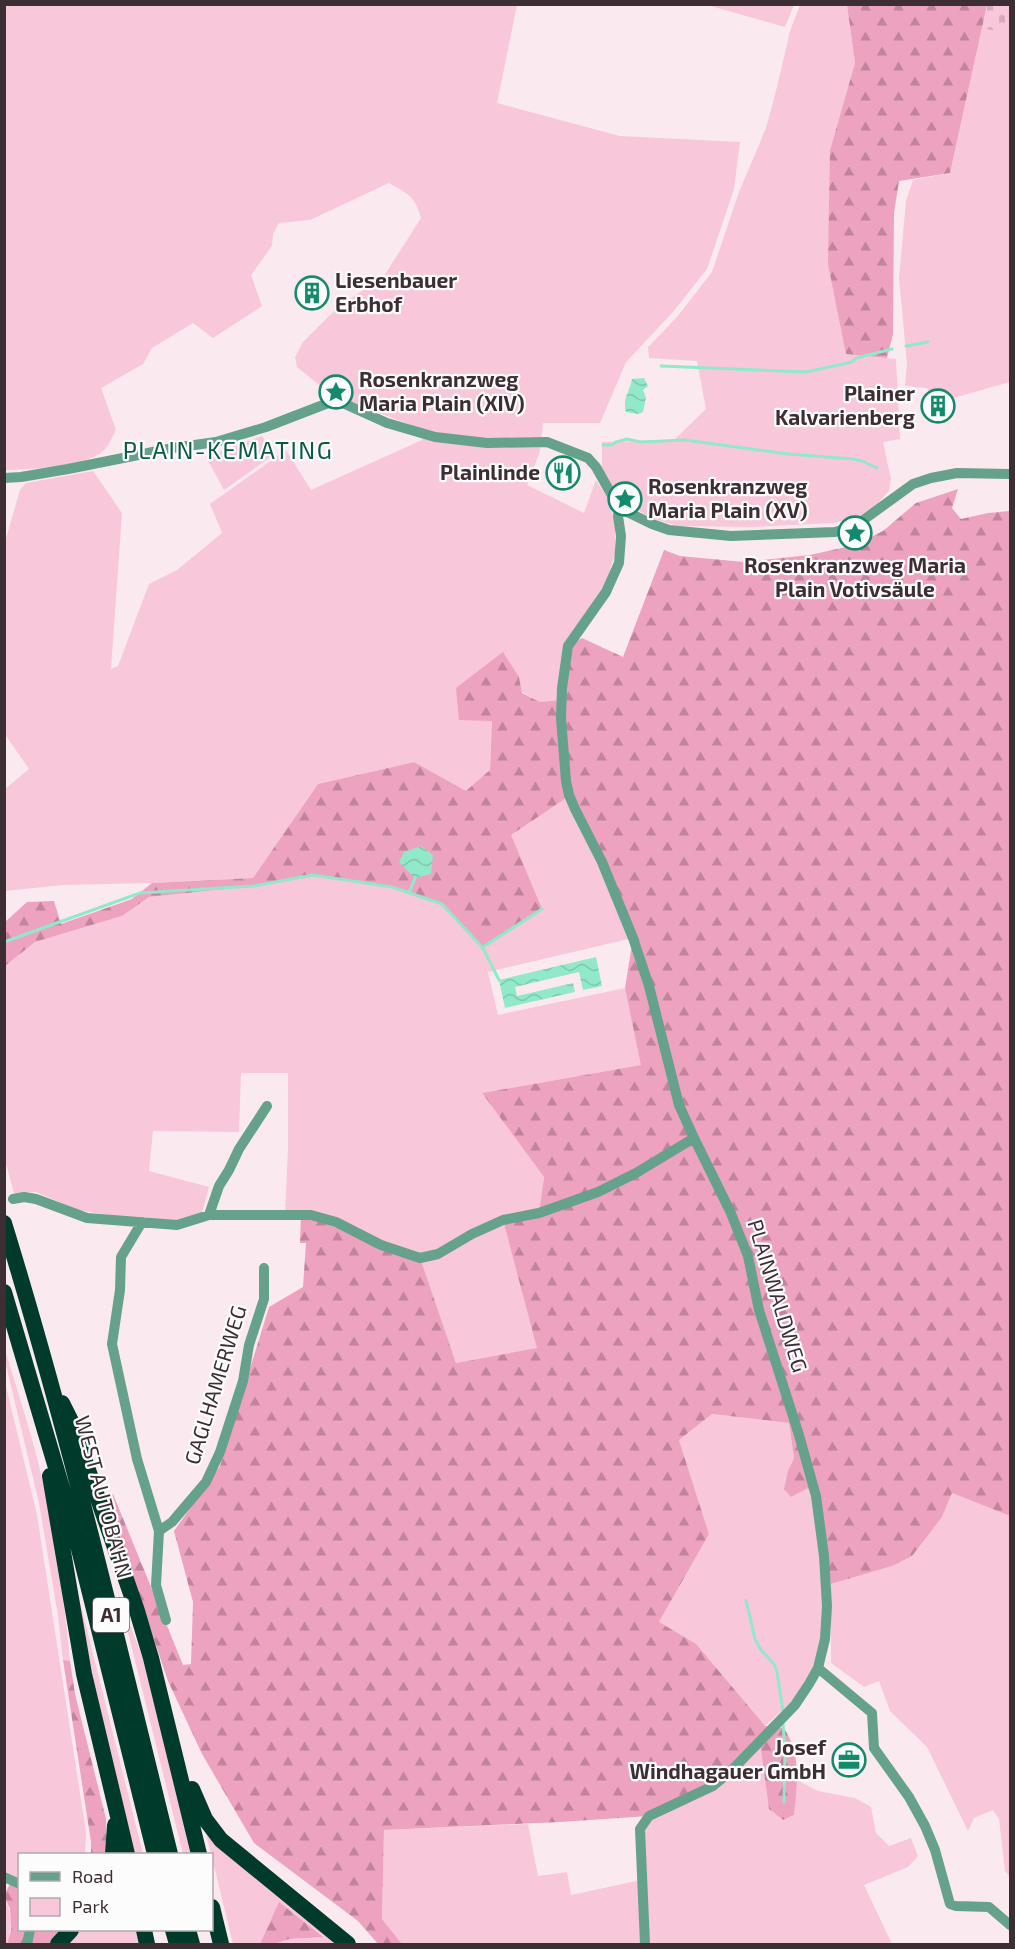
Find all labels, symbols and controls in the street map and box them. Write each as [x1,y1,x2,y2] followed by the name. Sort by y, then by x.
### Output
[335,267,457,316] place label: Liesenbauer Erbhof
[294,275,330,311] building icon: Liesenbauer Erbhof
[359,366,525,415] place label: Rosenkranzweg Maria Plain (XIV)
[318,374,354,410] place icon: Rosenkranzweg Maria Plain (XIV)
[775,380,915,429] place label: Plainer Kalvarienberg
[920,388,956,424] building icon: Plainer Kalvarienberg
[123,435,333,464] district label: PLAIN-KEMATING
[545,455,581,491] restaurant icon: Plainlinde
[440,459,540,484] place label: Plainlinde
[648,473,808,522] place label: Rosenkranzweg Maria Plain (XV)
[607,481,643,517] place icon: Rosenkranzweg Maria Plain (XV)
[837,515,873,551] place icon: Rosenkranzweg Maria Plain Votivsäule
[744,552,966,601] place label: Rosenkranzweg Maria Plain Votivsäule
[743,1216,814,1375] street label: PLAINWALDWEG
[178,1302,251,1467] street label: GAGLHAMERWEG
[71,1413,138,1581] street label: WEST AUTOBAHN
[93,1598,129,1632] road number: A1
[629,1734,827,1783] place label: Josef Windhagauer GmbH
[831,1742,867,1778] office icon: Josef Windhagauer GmbH
[18,1853,213,1931] legend
[72,1865,113,1887] text: Road
[72,1895,109,1917] text: Park

